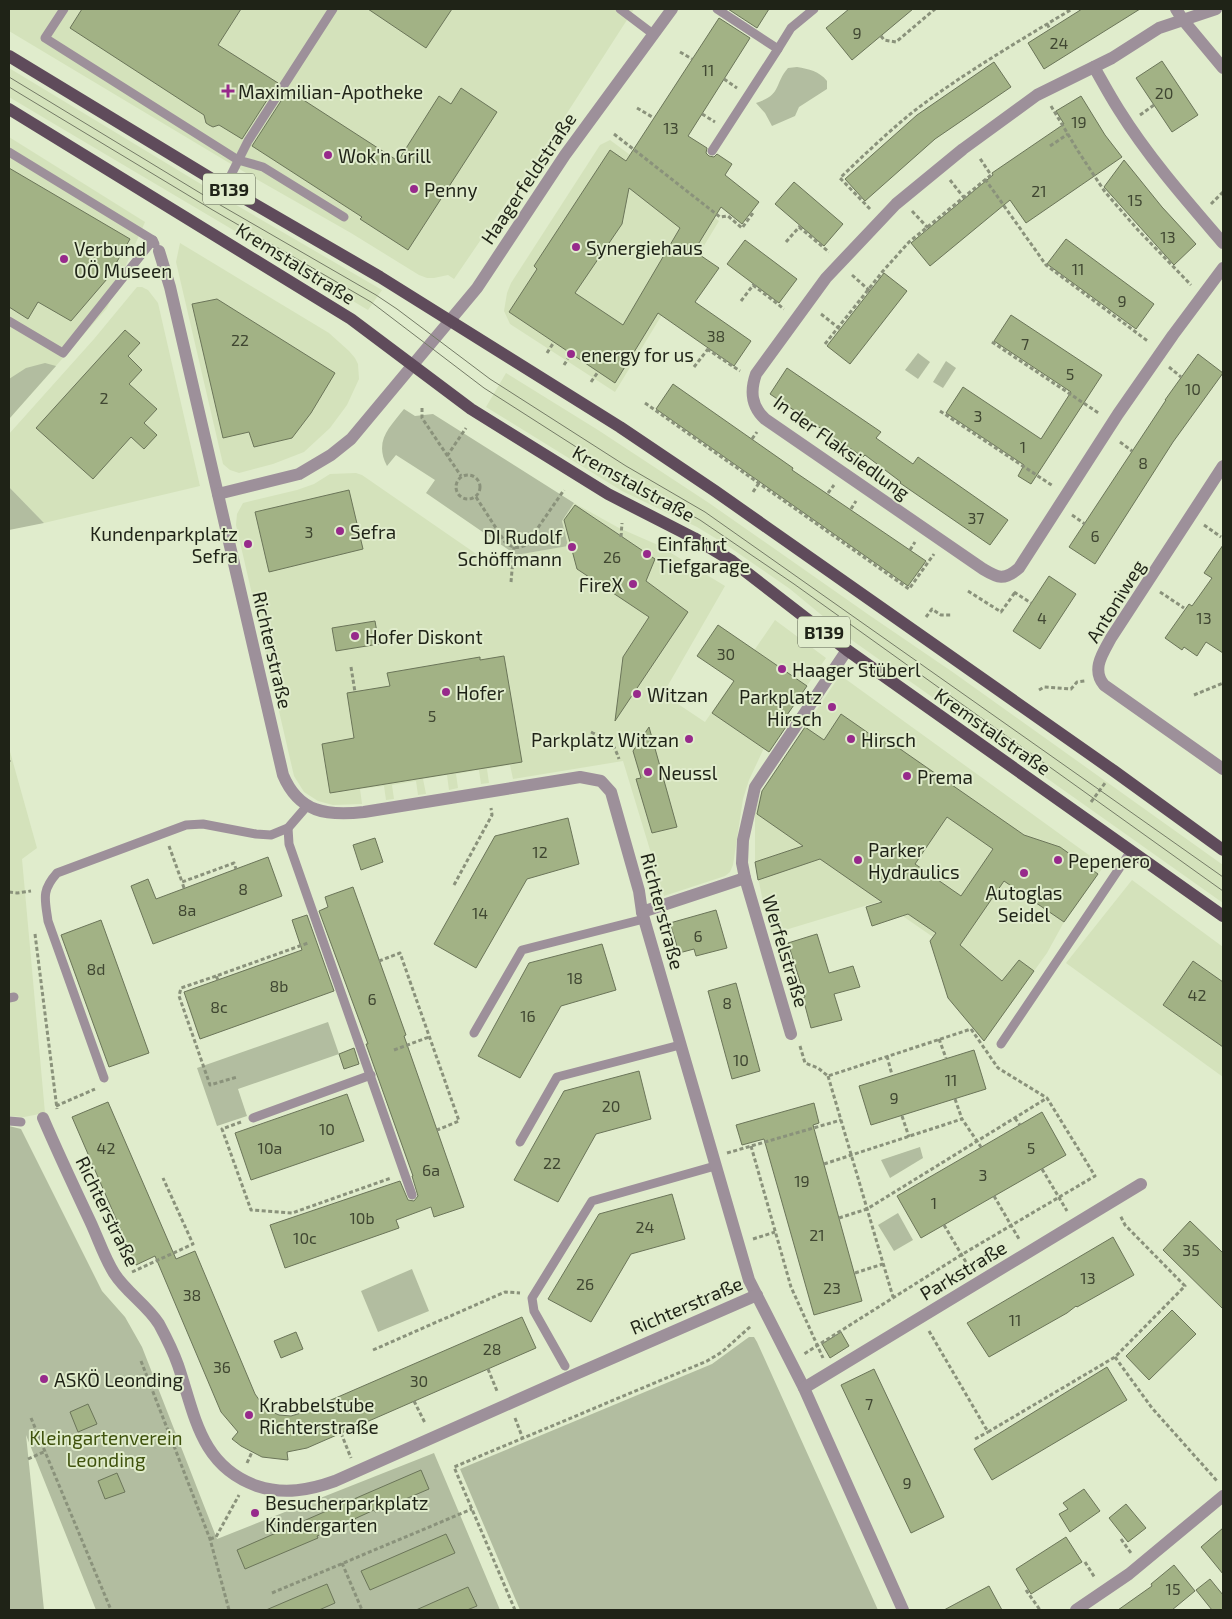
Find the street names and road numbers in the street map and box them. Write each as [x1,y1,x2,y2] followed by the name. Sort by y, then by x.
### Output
[475,108,581,248] street label: Haagerfeldstraße
[203,173,255,204] road number: B139
[232,217,360,309] street label: Kremstalstraße
[770,390,915,504] street label: In der Flaksiedlung
[569,440,699,526] street label: Kremstalstraße
[1081,555,1150,647] street label: Antoniweg
[248,589,298,711] street label: Richterstraße
[798,616,850,648] road number: B139
[931,682,1055,780] street label: Kremstalstraße
[636,850,690,972] street label: Richterstraße
[758,892,814,1010] street label: Werfelstraße
[71,1152,145,1270] street label: Richterstraße
[916,1235,1010,1305] street label: Parkstraße
[626,1271,746,1339] street label: Richterstraße

